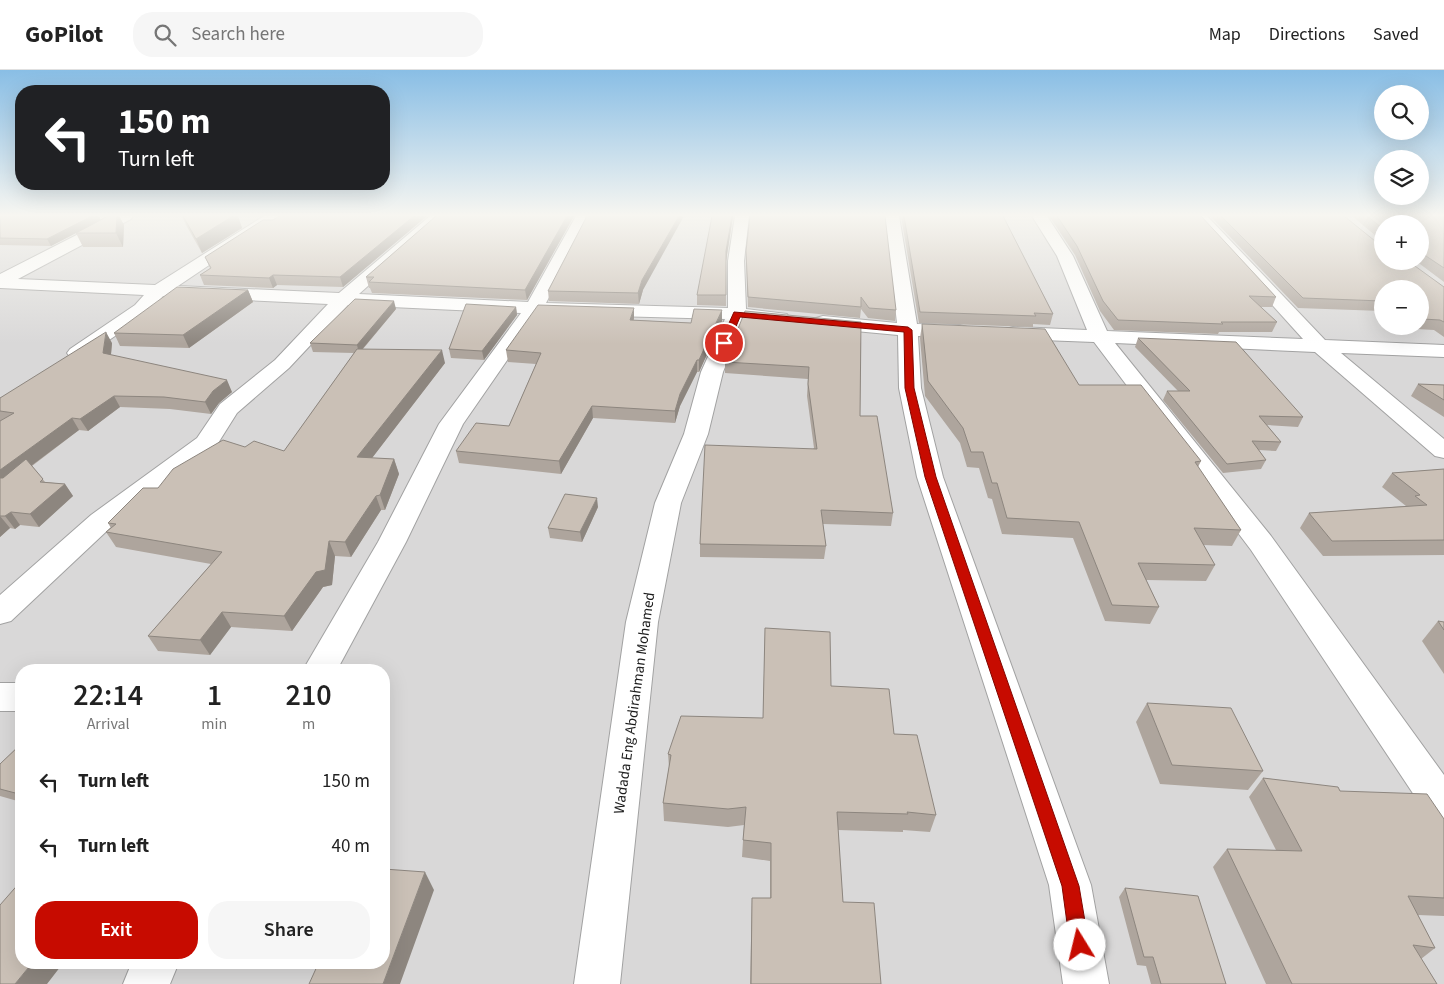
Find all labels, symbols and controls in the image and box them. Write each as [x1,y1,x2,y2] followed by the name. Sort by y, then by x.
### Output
[133,12,483,57] search box
[25,17,103,52] text: GoPilot
[151,21,179,49] icon: search
[191,21,285,48] text: Search here
[1209,22,1241,47] text: Map
[1269,22,1345,47] text: Directions
[1373,22,1419,47] text: Saved
[1374,85,1429,335] map controls
[1374,85,1429,140] button: search
[118,97,210,147] text: 150 m
[35,105,100,170] icon: left
[118,143,194,175] text: Turn left
[1374,150,1429,205] button: layers
[1374,215,1429,270] button: +
[1374,280,1429,335] button: −
[703,322,745,364] pin
[710,329,738,357] icon: arrive
[609,591,660,815] street label: Wadada Eng Abdirahman Mohamed
[73,674,143,717] text: 22:14
[207,674,222,717] text: 1
[286,674,332,717] text: 210
[87,713,130,735] text: Arrival
[201,713,227,735] text: min
[302,713,315,735] text: m
[35,768,63,796] icon: left
[78,768,149,795] text: Turn left
[322,768,370,795] text: 150 m
[35,833,63,861] icon: left
[78,833,149,860] text: Turn left
[332,833,370,860] text: 40 m
[35,901,198,959] button: Exit
[208,901,370,959] button: Share
[1053,918,1105,970] position arrow

